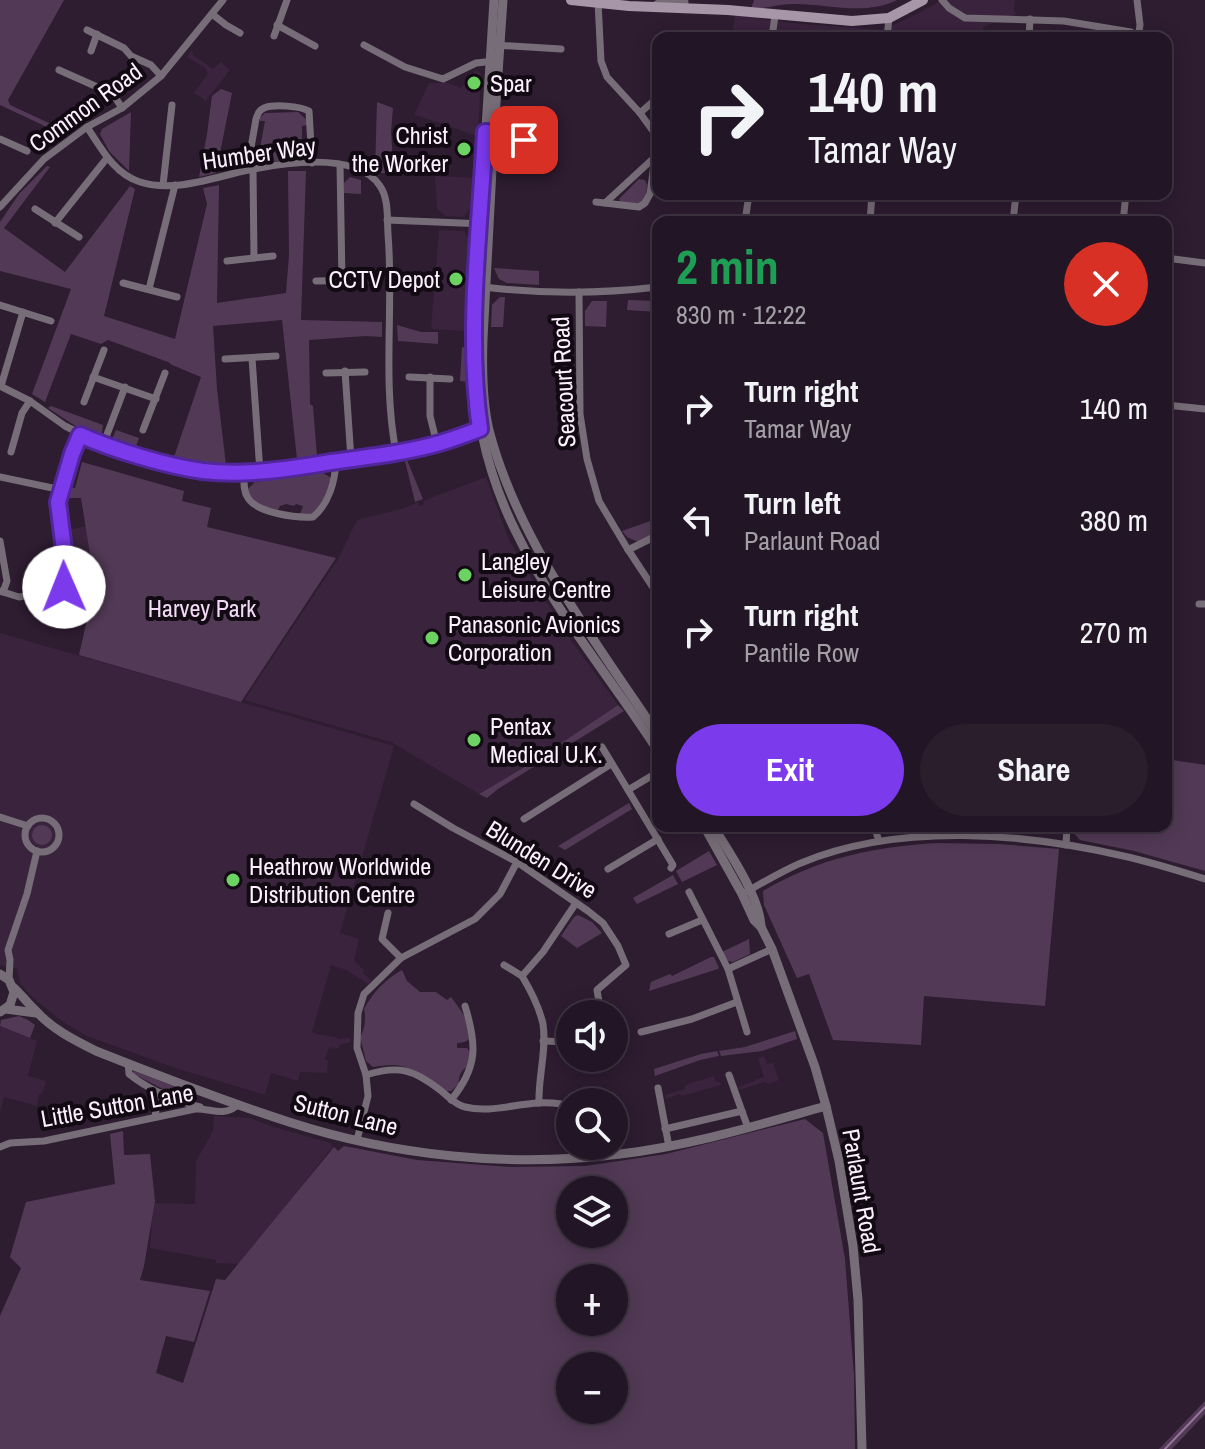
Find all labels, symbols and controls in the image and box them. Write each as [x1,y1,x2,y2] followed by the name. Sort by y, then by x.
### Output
[808,54,938,129] text: 140 m
[22,55,148,159] street label: Common Road
[676,64,780,168] icon: right
[490,67,532,99] place label: Spar
[465,74,483,92] marker: Spar
[490,106,558,174] pin
[502,118,546,162] icon: arrive
[352,119,449,179] place label: Christ the Worker
[808,126,957,174] text: Tamar Way
[200,129,318,177] street label: Humber Way
[455,140,473,158] marker: Christ the Worker
[676,234,779,299] text: 2 min
[1064,242,1148,326] button: close
[328,263,441,295] place label: CCTV Depot
[447,270,465,288] marker: CCTV Depot
[676,297,806,332] text: 830 m · 12:22
[544,316,582,448] street label: Seacourt Road
[744,371,858,411] text: Turn right
[676,386,720,430] icon: right
[1080,388,1148,428] text: 140 m
[744,411,851,446] text: Tamar Way
[744,483,841,523] text: Turn left
[676,498,720,542] icon: left
[1080,500,1148,540] text: 380 m
[744,523,880,558] text: Parlaunt Road
[22,545,106,629] position arrow
[481,545,611,605] place label: Langley Leisure Centre
[456,566,474,584] marker: Langley Leisure Centre
[148,592,256,624] park label: Harvey Park
[744,595,858,635] text: Turn right
[448,608,621,668] place label: Panasonic Avionics Corporation
[676,610,720,654] icon: right
[1080,612,1148,652] text: 270 m
[423,629,441,647] marker: Panasonic Avionics Corporation
[744,635,859,670] text: Pantile Row
[490,710,603,770] place label: Pentax Medical U.K.
[676,724,904,816] button: Exit
[920,724,1148,816] button: Share
[465,731,483,749] marker: Pentax Medical U.K.
[481,812,603,906] street label: Blunden Drive
[249,850,431,910] place label: Heathrow Worldwide Distribution Centre
[224,871,242,889] marker: Heathrow Worldwide Distribution Centre
[556,1000,628,1424] map controls
[556,1000,628,1072] button: sound
[38,1076,196,1134] street label: Little Sutton Lane
[291,1086,401,1142] street label: Sutton Lane
[556,1088,628,1160] button: search
[835,1126,889,1256] street label: Parlaunt Road
[556,1176,628,1248] button: layers
[556,1264,628,1336] button: +
[556,1352,628,1424] button: −

